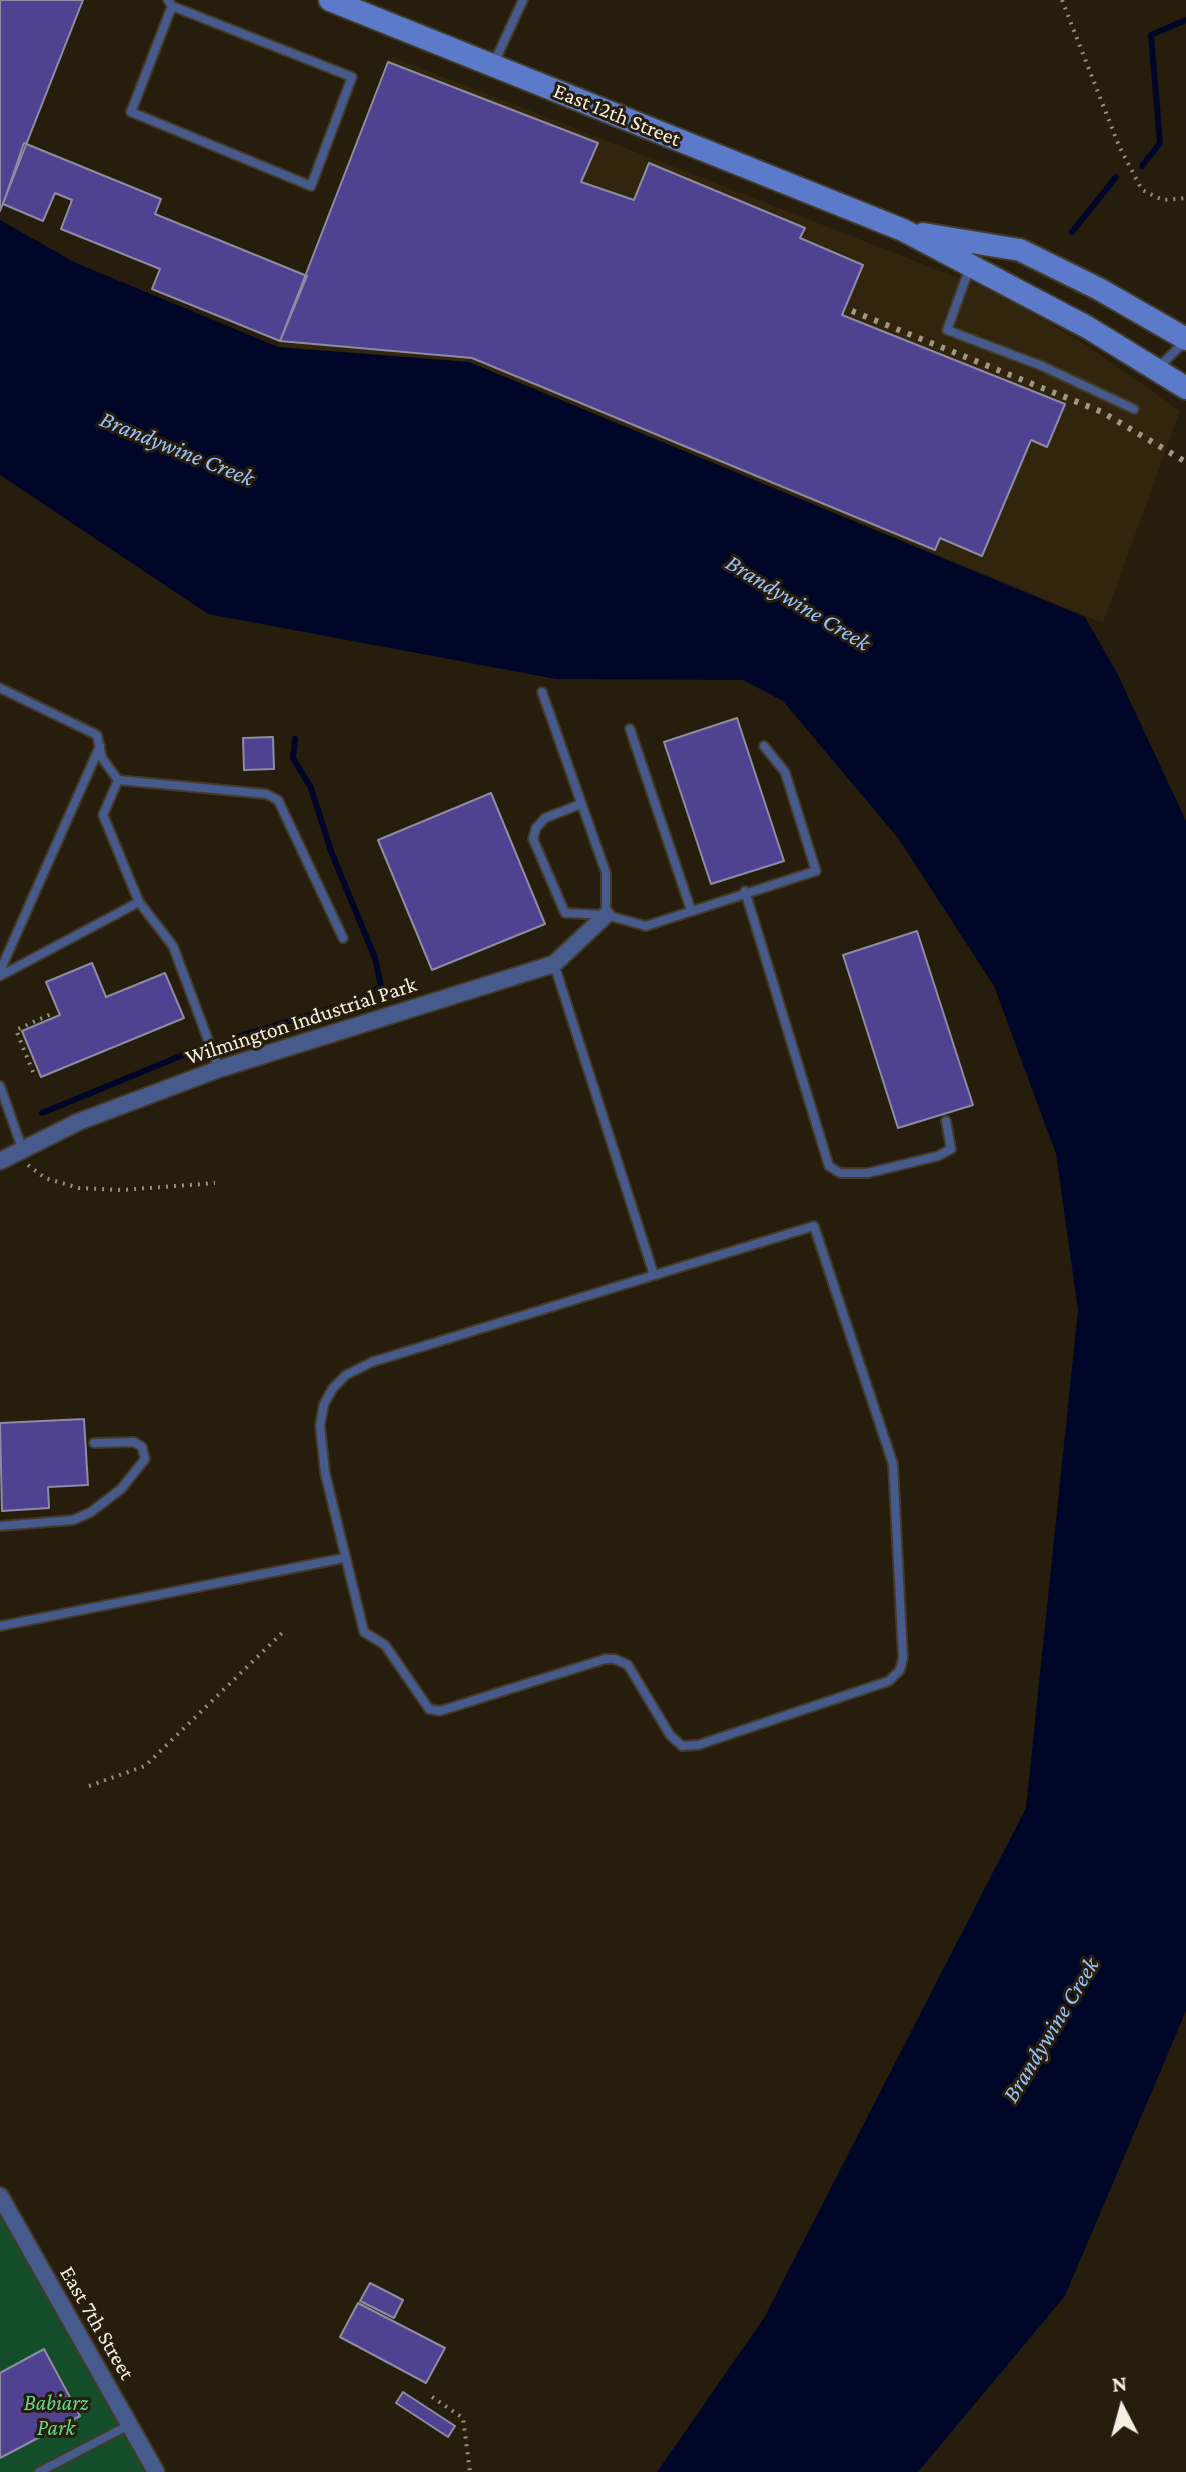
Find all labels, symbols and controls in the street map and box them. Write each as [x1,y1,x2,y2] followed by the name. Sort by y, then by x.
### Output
[550,78,684,152] street label: East 12th Street
[96,405,258,493] water label: Brandywine Creek
[720,548,876,658] water label: Brandywine Creek
[182,971,420,1071] street label: Wilmington Industrial Park
[996,1952,1106,2108] water label: Brandywine Creek
[54,2261,140,2385] street label: East 7th Street
[1082,2368,1162,2448] north arrow
[1111,2370,1128,2397] text: N
[24,2390,88,2442] park label: Babiarz Park

